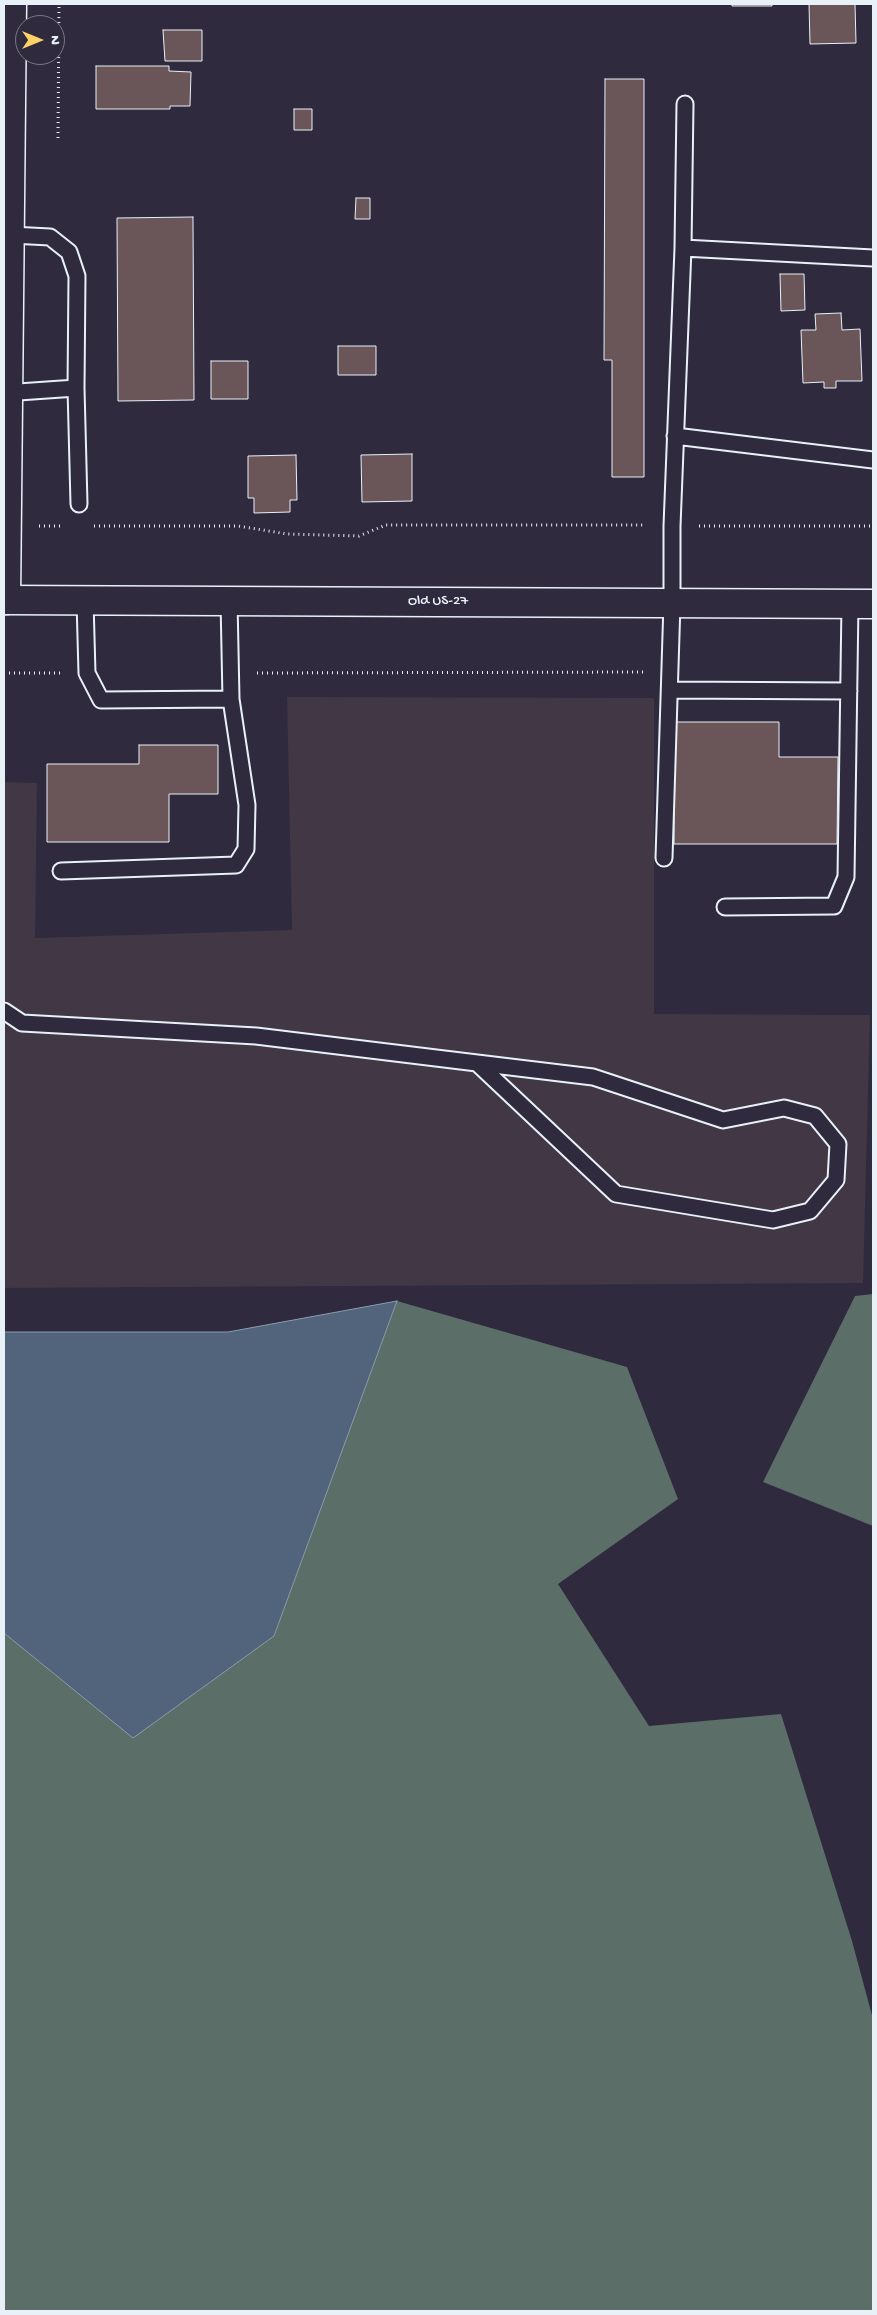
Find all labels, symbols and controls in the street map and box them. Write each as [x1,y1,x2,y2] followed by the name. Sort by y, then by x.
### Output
[15,15,65,65] north arrow
[46,35,63,45] text: N
[408,593,468,611] street label: Old US-27

